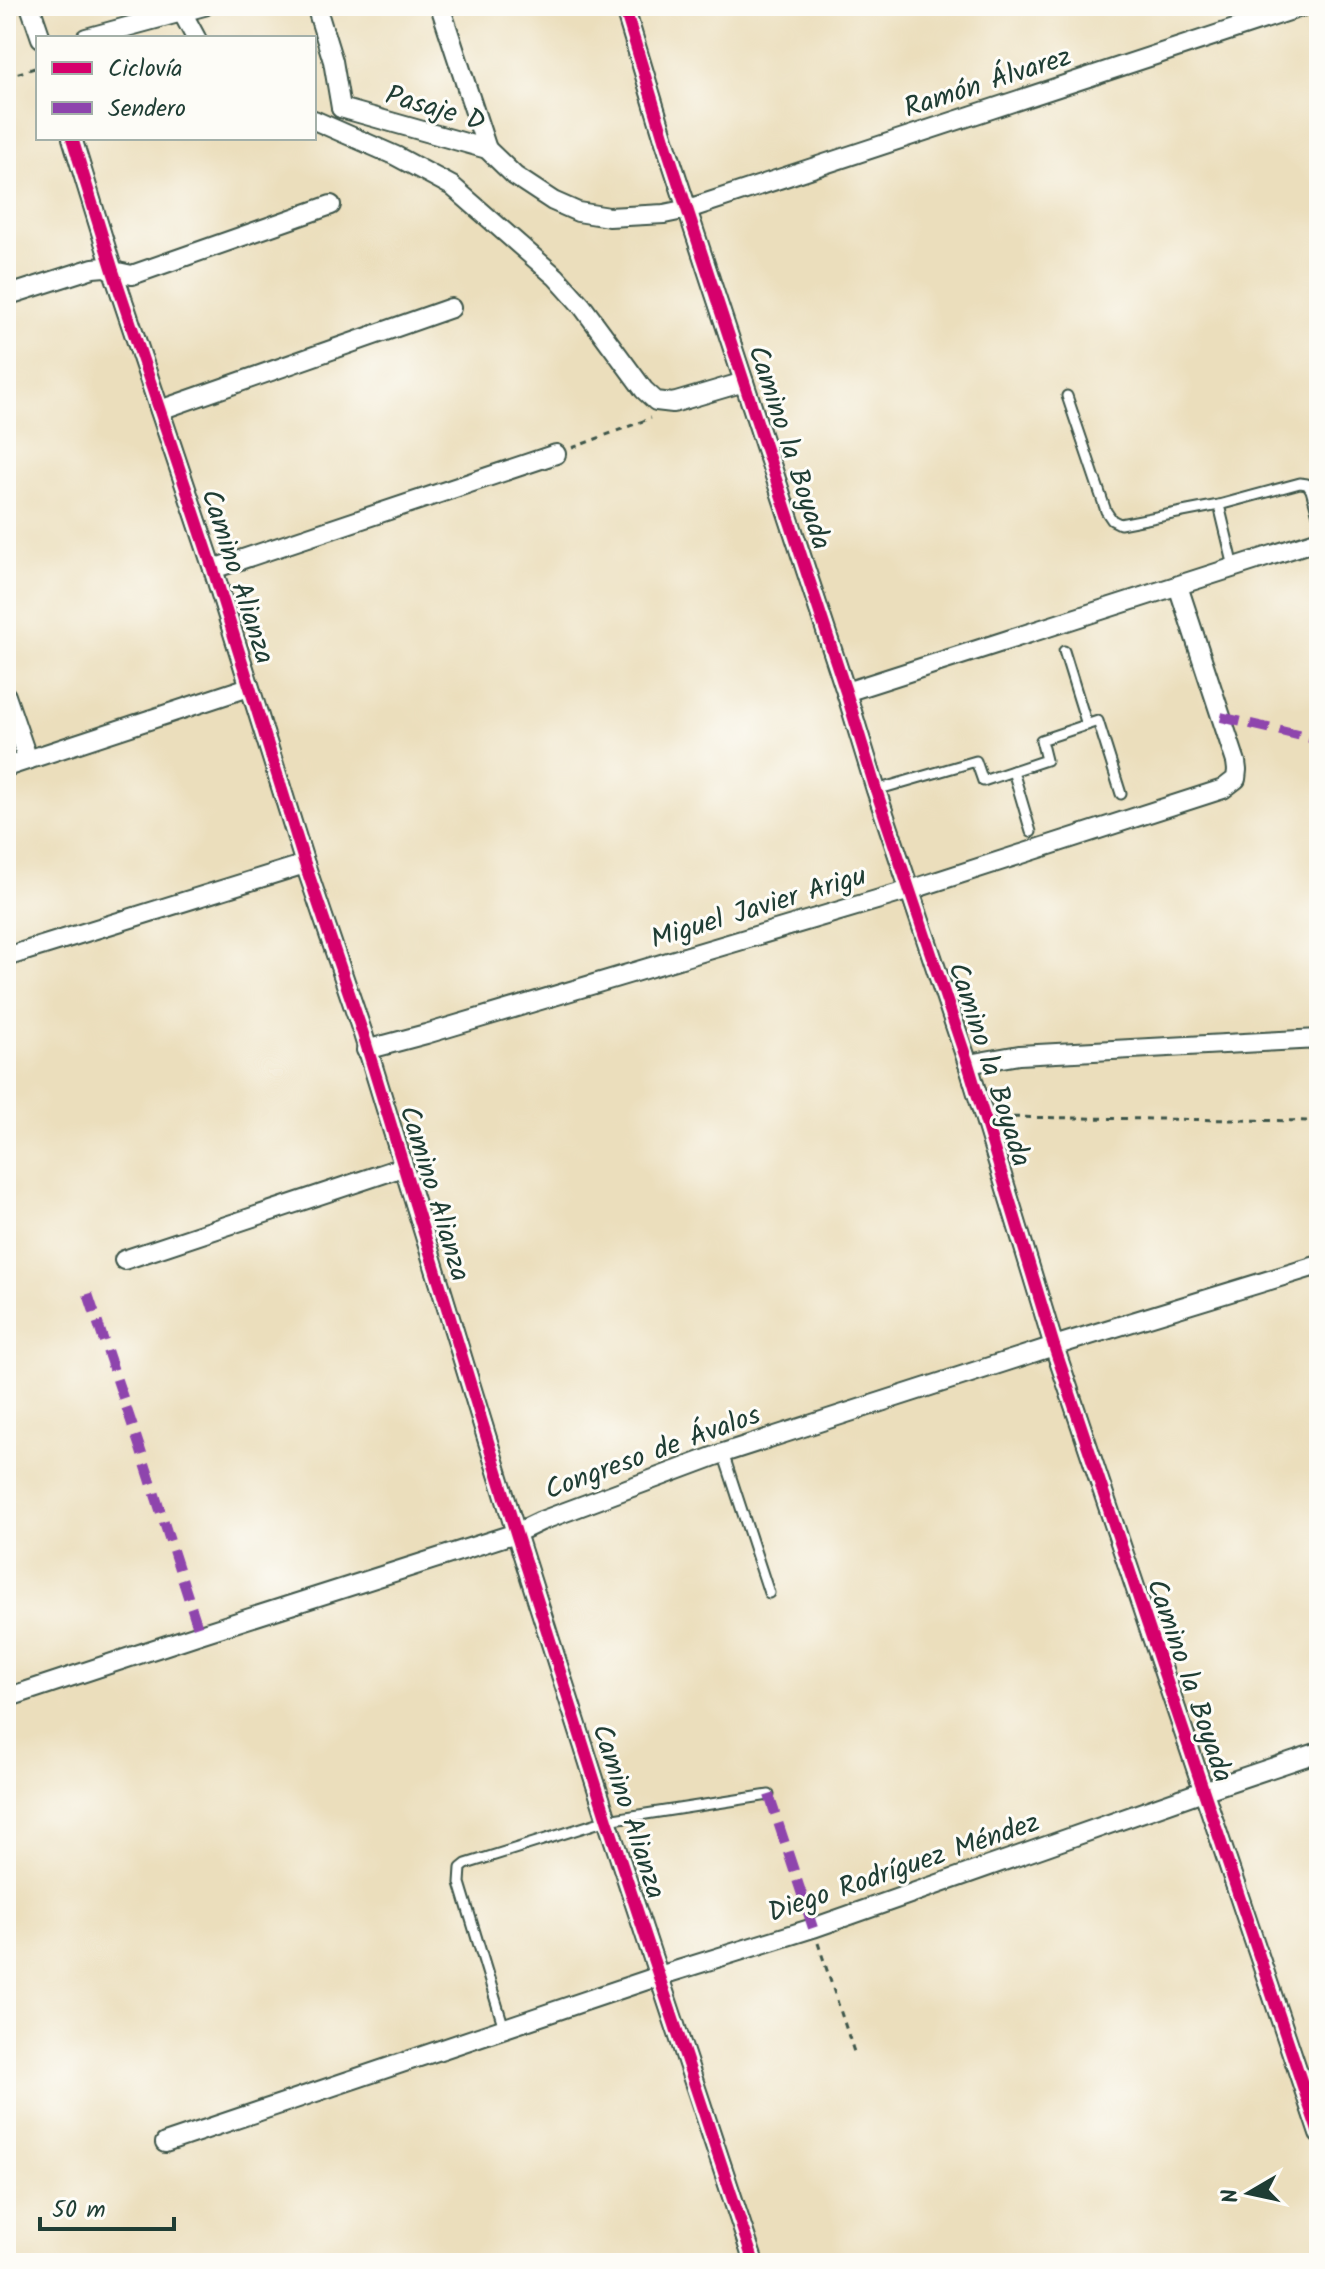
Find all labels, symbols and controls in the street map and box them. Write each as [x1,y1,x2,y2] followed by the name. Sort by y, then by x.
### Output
[898,35,1077,132] street label: Ramón Álvarez
[36,36,316,140] legend
[108,50,183,89] text: Ciclovía
[380,74,491,145] street label: Pasaje D
[108,90,186,129] text: Sendero
[734,340,843,556] street label: Camino la Boyada
[187,483,286,670] street label: Camino Alianza
[645,854,872,963] street label: Miguel Javier Arigu
[934,957,1043,1173] street label: Camino la Boyada
[386,1100,482,1287] street label: Camino Alianza
[539,1393,767,1513] street label: Congreso de Ávalos
[1133,1573,1245,1789] street label: Camino la Boyada
[578,1718,677,1905] street label: Camino Alianza
[762,1801,1046,1936] street label: Diego Rodríguez Méndez
[1209,2153,1289,2233] north arrow
[40,2181,174,2231] scale bar
[1213,2186,1250,2205] text: N
[52,2191,106,2230] text: 50 m

